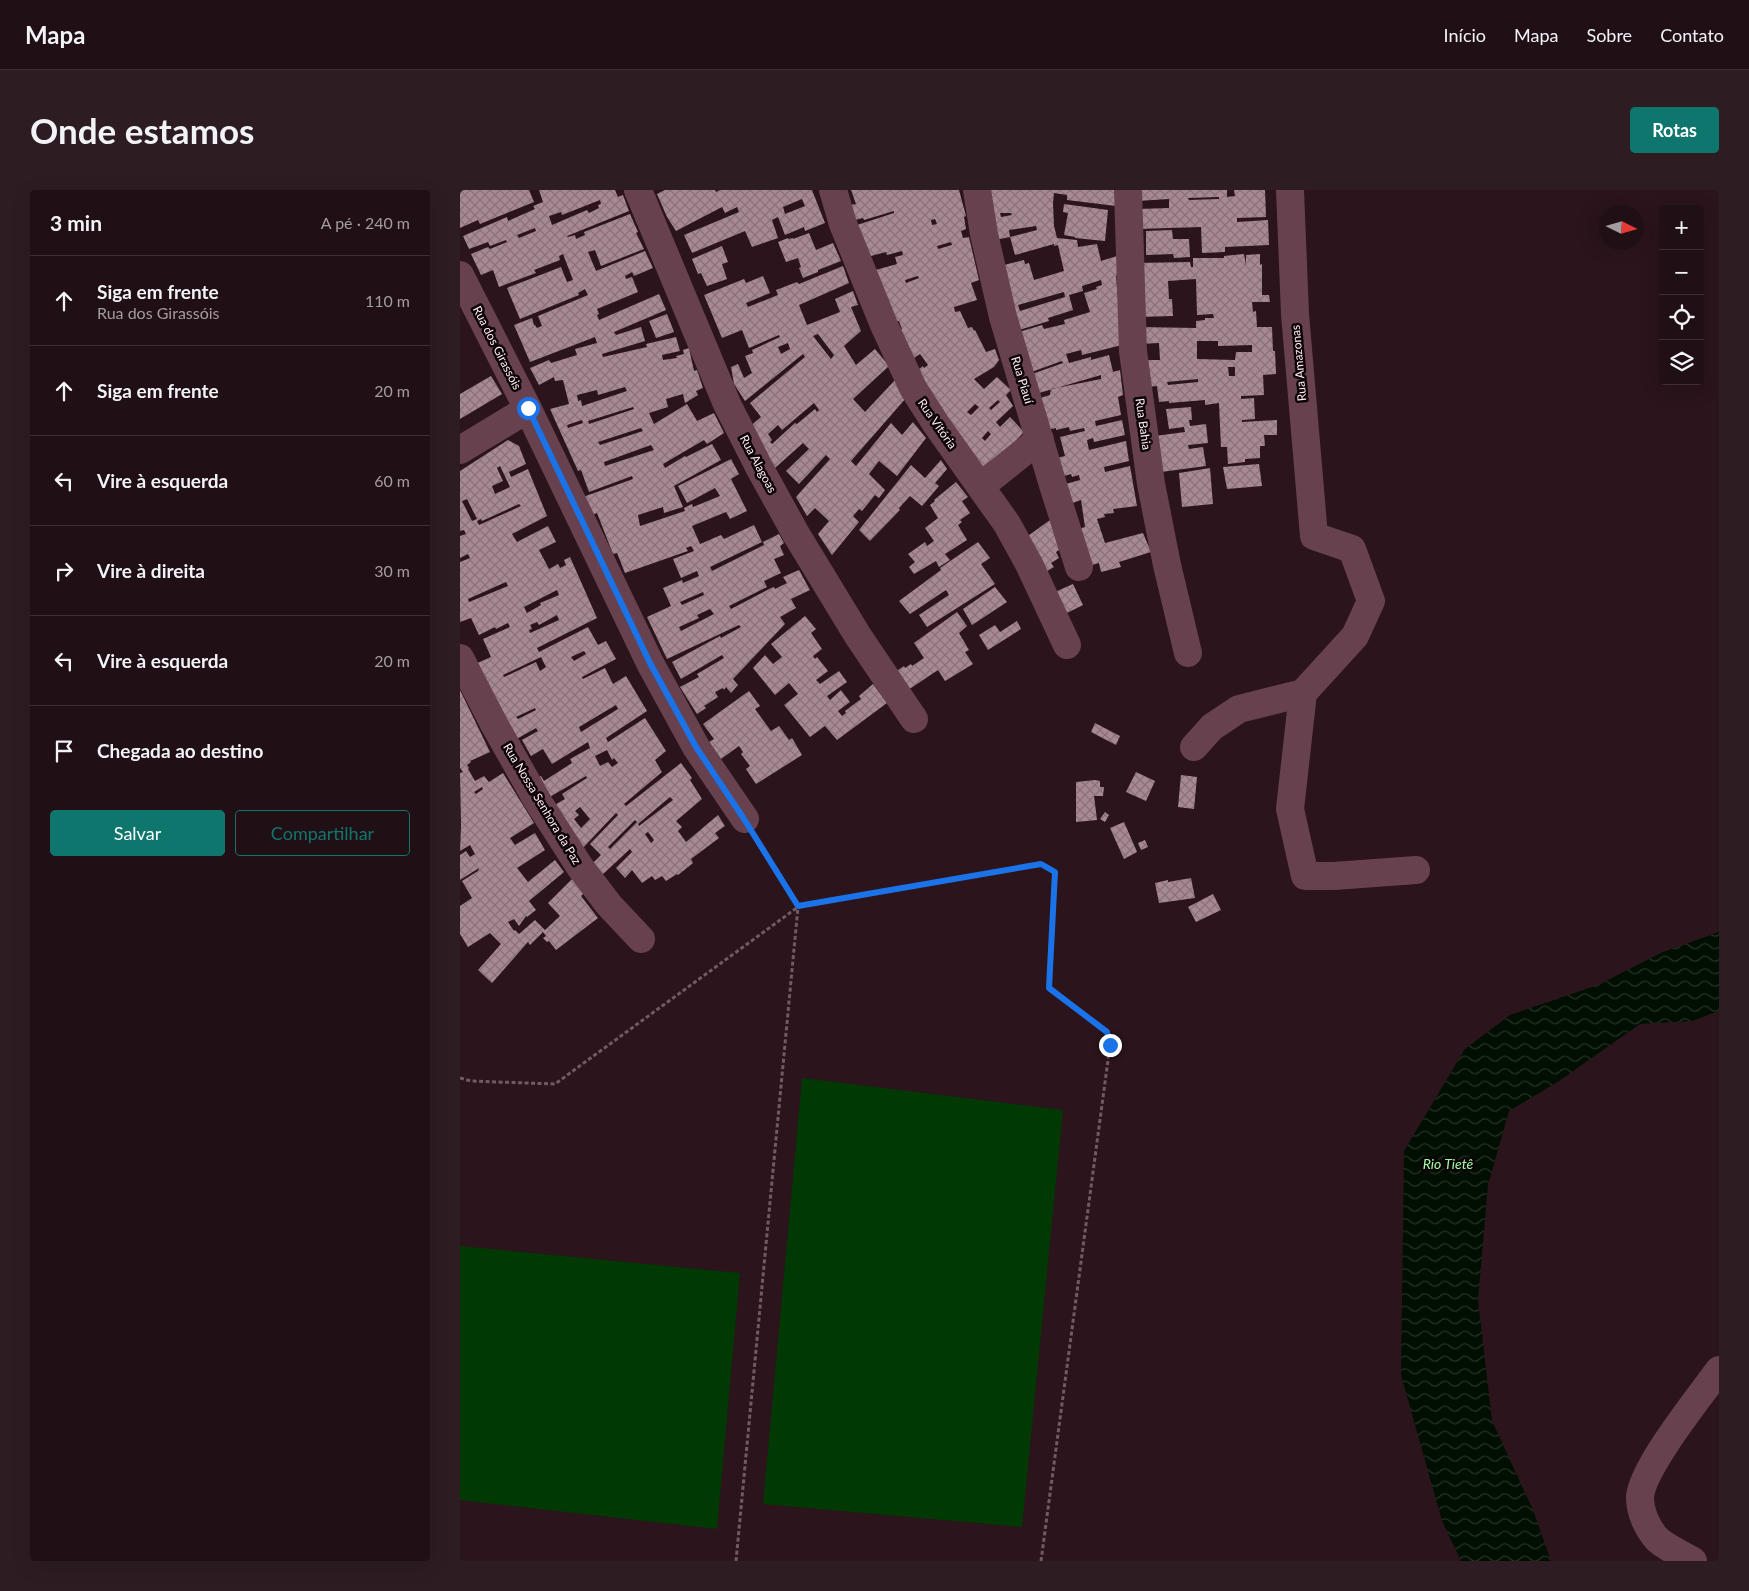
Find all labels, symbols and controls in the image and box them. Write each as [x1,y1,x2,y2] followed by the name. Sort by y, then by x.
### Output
[25,20,85,49] text: Mapa
[1444,24,1486,46] text: Início
[1514,24,1558,46] text: Mapa
[1586,24,1632,46] text: Sobre
[1660,24,1724,46] text: Contato
[1630,107,1719,153] button: Rotas
[30,109,254,151] text: Onde estamos
[1599,205,1644,250] north arrow
[1659,205,1704,385] map controls
[1659,205,1704,250] button: +
[50,210,102,235] text: 3 min
[321,213,410,232] text: A pé · 240 m
[1659,250,1704,295] button: −
[97,280,219,303] text: Siga em frente
[50,287,78,315] icon: ahead
[365,291,410,310] text: 110 m
[1659,295,1704,340] button: locate
[97,303,220,322] text: Rua dos Girassóis
[470,303,525,392] street label: Rua dos Girassóis
[1288,324,1309,402] street label: Rua Amazonas
[1659,340,1704,385] button: layers
[1008,354,1037,406] street label: Rua Piauí
[50,377,78,405] icon: ahead
[97,379,219,402] text: Siga em frente
[374,381,410,400] text: 20 m
[915,396,960,452] street label: Rua Vitória
[517,397,540,420] route start
[1132,397,1155,451] street label: Rua Bahia
[737,432,780,495] street label: Rua Alagoas
[50,467,78,495] icon: left
[97,469,228,492] text: Vire à esquerda
[374,471,410,490] text: 60 m
[50,557,78,585] icon: right
[97,559,205,582] text: Vire à direita
[374,561,410,580] text: 30 m
[50,647,78,675] icon: left
[97,649,228,672] text: Vire à esquerda
[374,651,410,670] text: 20 m
[50,737,78,765] icon: arrive
[97,739,263,762] text: Chegada ao destino
[500,740,585,868] street label: Rua Nossa Senhora da Paz
[50,810,225,856] button: Salvar
[235,810,410,856] button: Compartilhar
[1099,1034,1122,1057] route end
[1423,1155,1474,1172] water label: Rio Tietê

